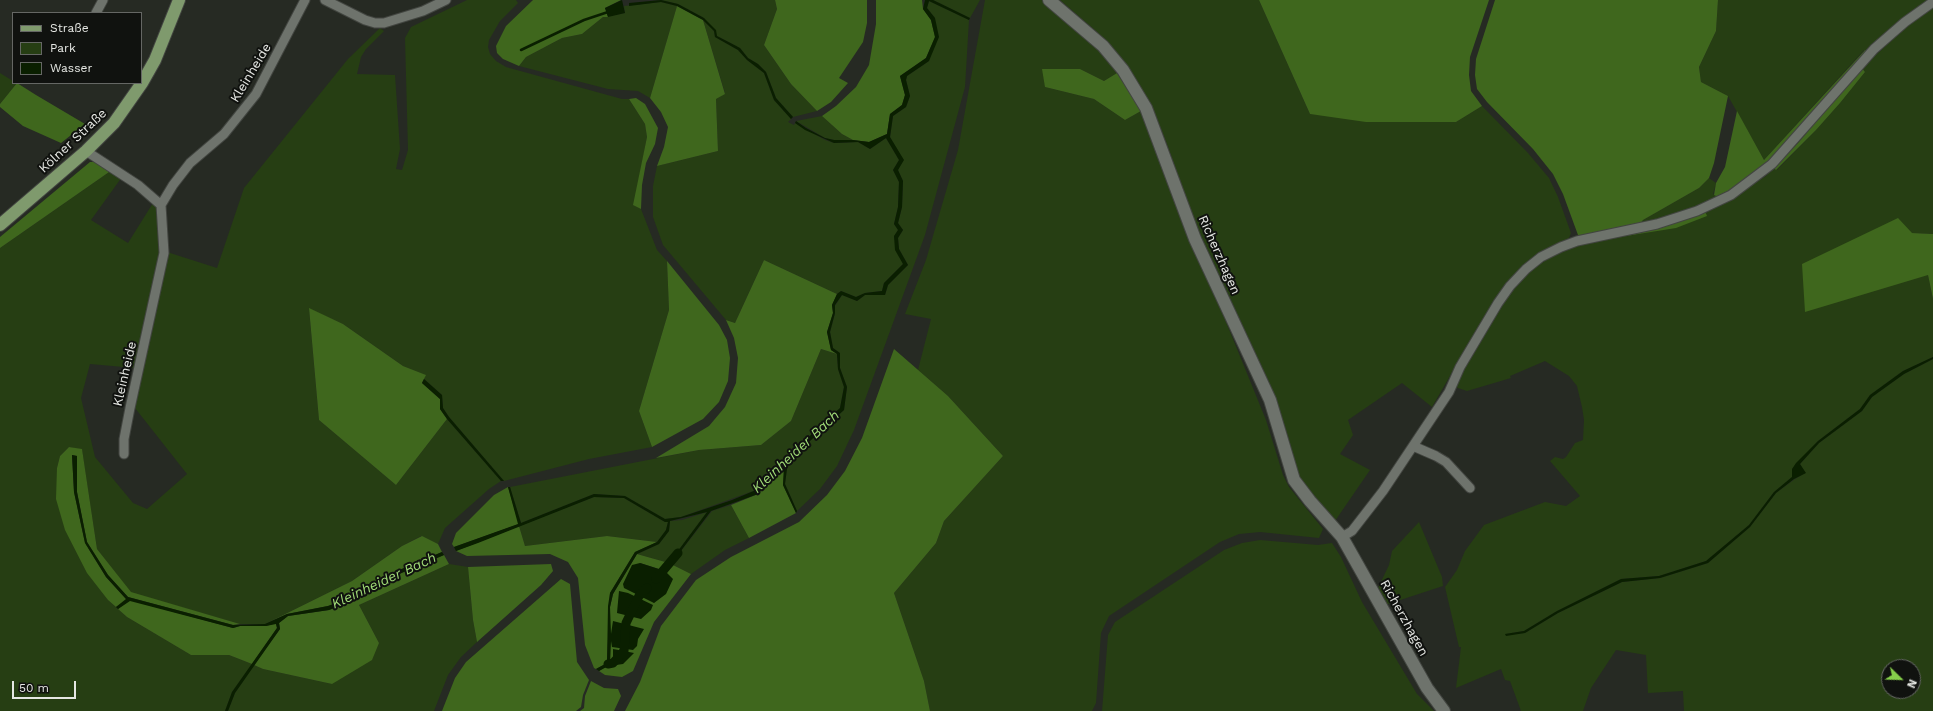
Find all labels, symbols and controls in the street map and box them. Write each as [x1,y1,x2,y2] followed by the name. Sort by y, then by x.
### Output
[12,12,142,84] legend
[50,21,89,35] text: Straße
[50,41,76,55] text: Park
[227,41,275,105] street label: Kleinheide
[50,61,92,75] text: Wasser
[36,106,110,176] street label: Kölner Straße
[1195,213,1243,297] street label: Richerzhagen
[110,340,140,408] street label: Kleinheide
[749,407,843,497] water label: Kleinheider Bach
[329,549,439,613] water label: Kleinheider Bach
[1377,577,1431,659] street label: Richerzhagen
[1881,659,1921,699] north arrow
[14,673,78,699] scale bar
[1904,677,1919,690] text: N
[19,681,49,695] text: 50 m

